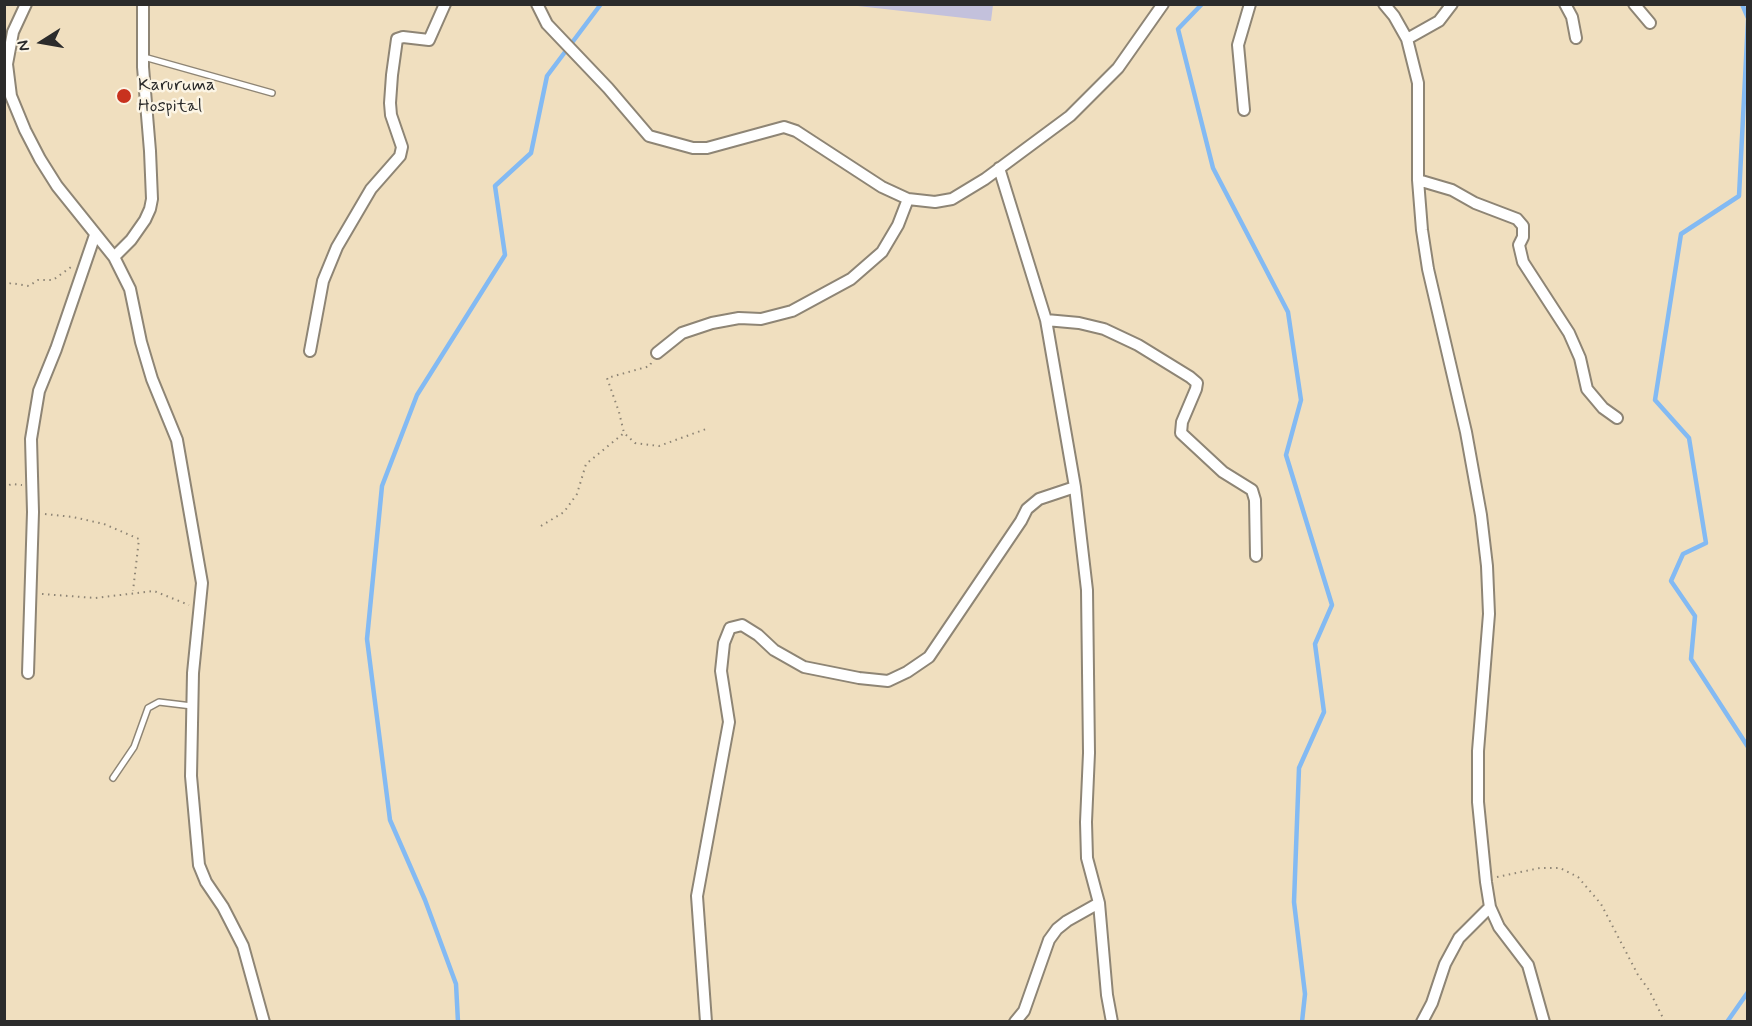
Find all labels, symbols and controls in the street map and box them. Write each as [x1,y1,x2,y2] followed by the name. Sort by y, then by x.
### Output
[12,12,72,72] north arrow
[13,38,35,53] text: N
[138,75,215,118] place label: Karuruma Hospital
[115,87,133,105] marker: Karuruma Hospital

